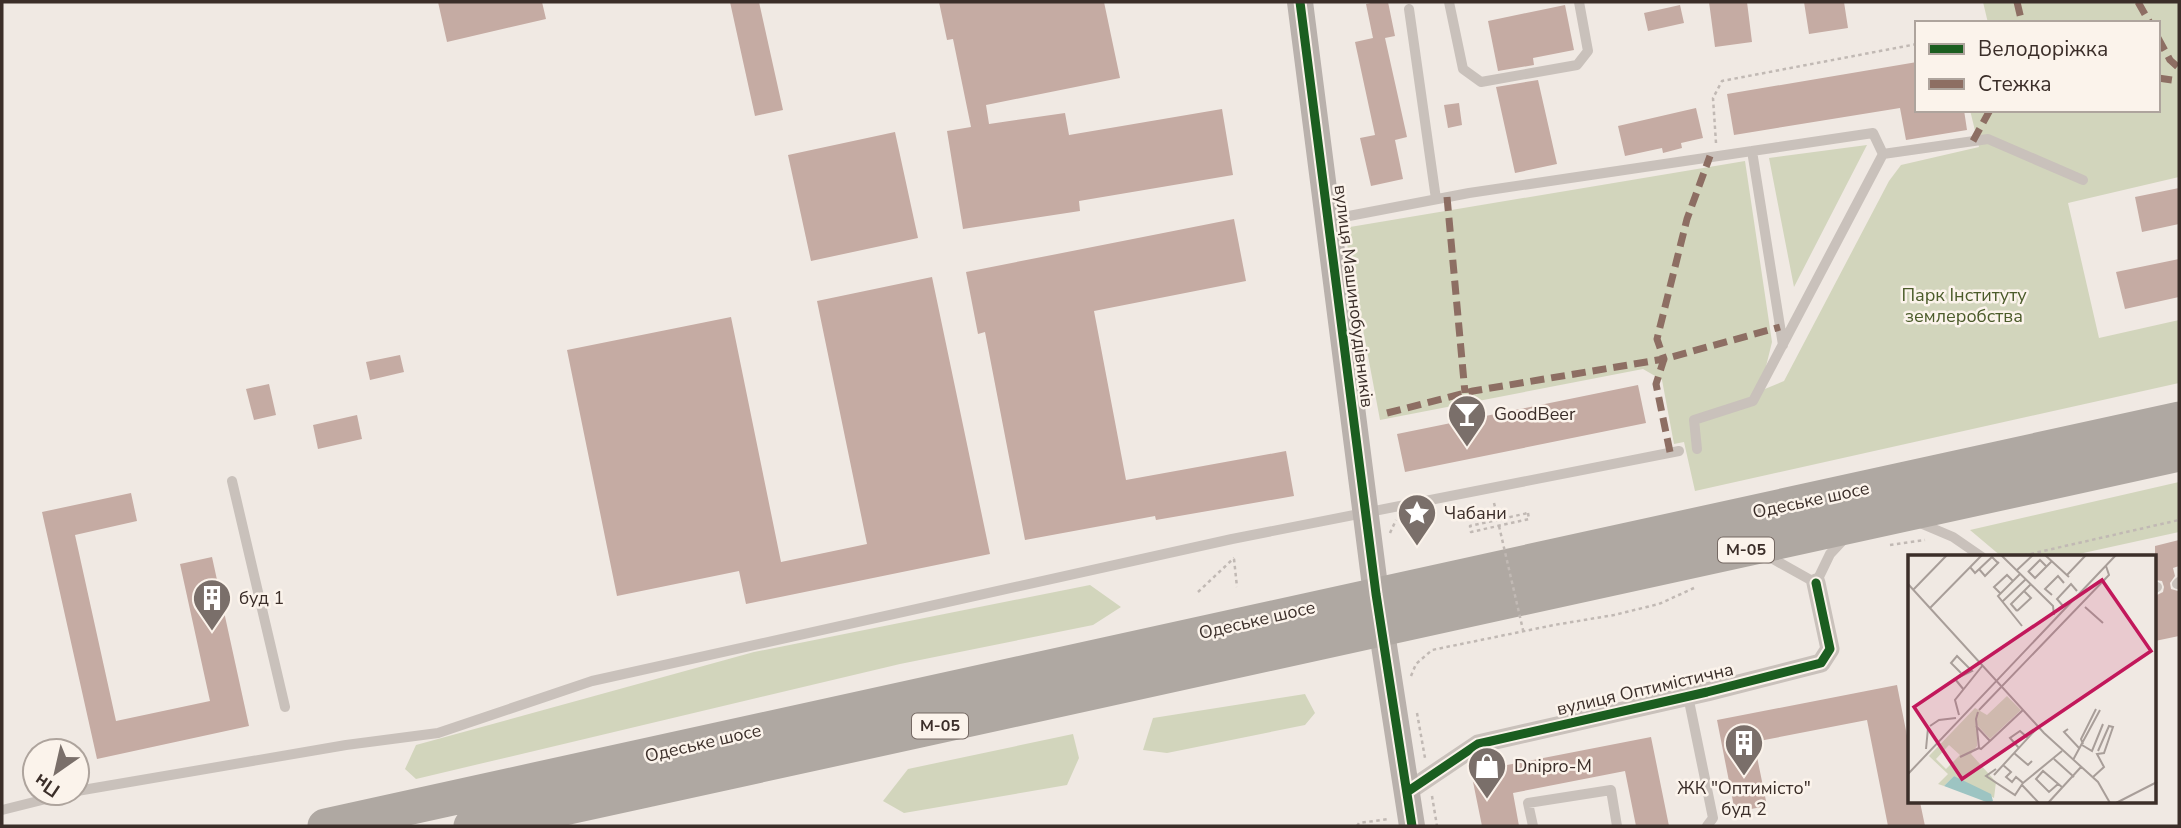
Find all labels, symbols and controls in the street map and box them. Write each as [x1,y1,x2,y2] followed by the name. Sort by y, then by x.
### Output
[1915,21,2160,112] legend
[1978,35,2108,63] text: Велодоріжка
[1978,70,2052,98] text: Стежка
[1328,183,1380,409] street label: вулиця Машинобудівників
[1901,283,2027,328] park label: Парк Інституту землеробства
[1446,393,1488,448] bar icon: GoodBeer
[1494,402,1576,426] place label: GoodBeer
[1750,476,1872,524] street label: Одеське шосе
[1396,492,1438,547] place icon: Чабани
[1444,501,1507,525] place label: Чабани
[1718,538,1774,562] road number: М-05
[1908,555,2156,804] inset map
[191,577,233,632] building icon: буд 1
[239,586,284,610] place label: буд 1
[1196,595,1318,645] street label: Одеське шосе
[1554,657,1736,721] street label: вулиця Оптимістична
[912,713,968,738] road number: М-05
[642,718,764,768] street label: Одеське шосе
[1723,722,1765,777] building icon: ЖК "Оптимісто" буд 2
[21,737,91,807] north arrow
[1466,745,1508,800] shop icon: Dnipro-M
[1514,754,1592,778] place label: Dnipro-M
[29,767,65,803] text: Пн
[1677,776,1811,821] place label: ЖК "Оптимісто" буд 2

